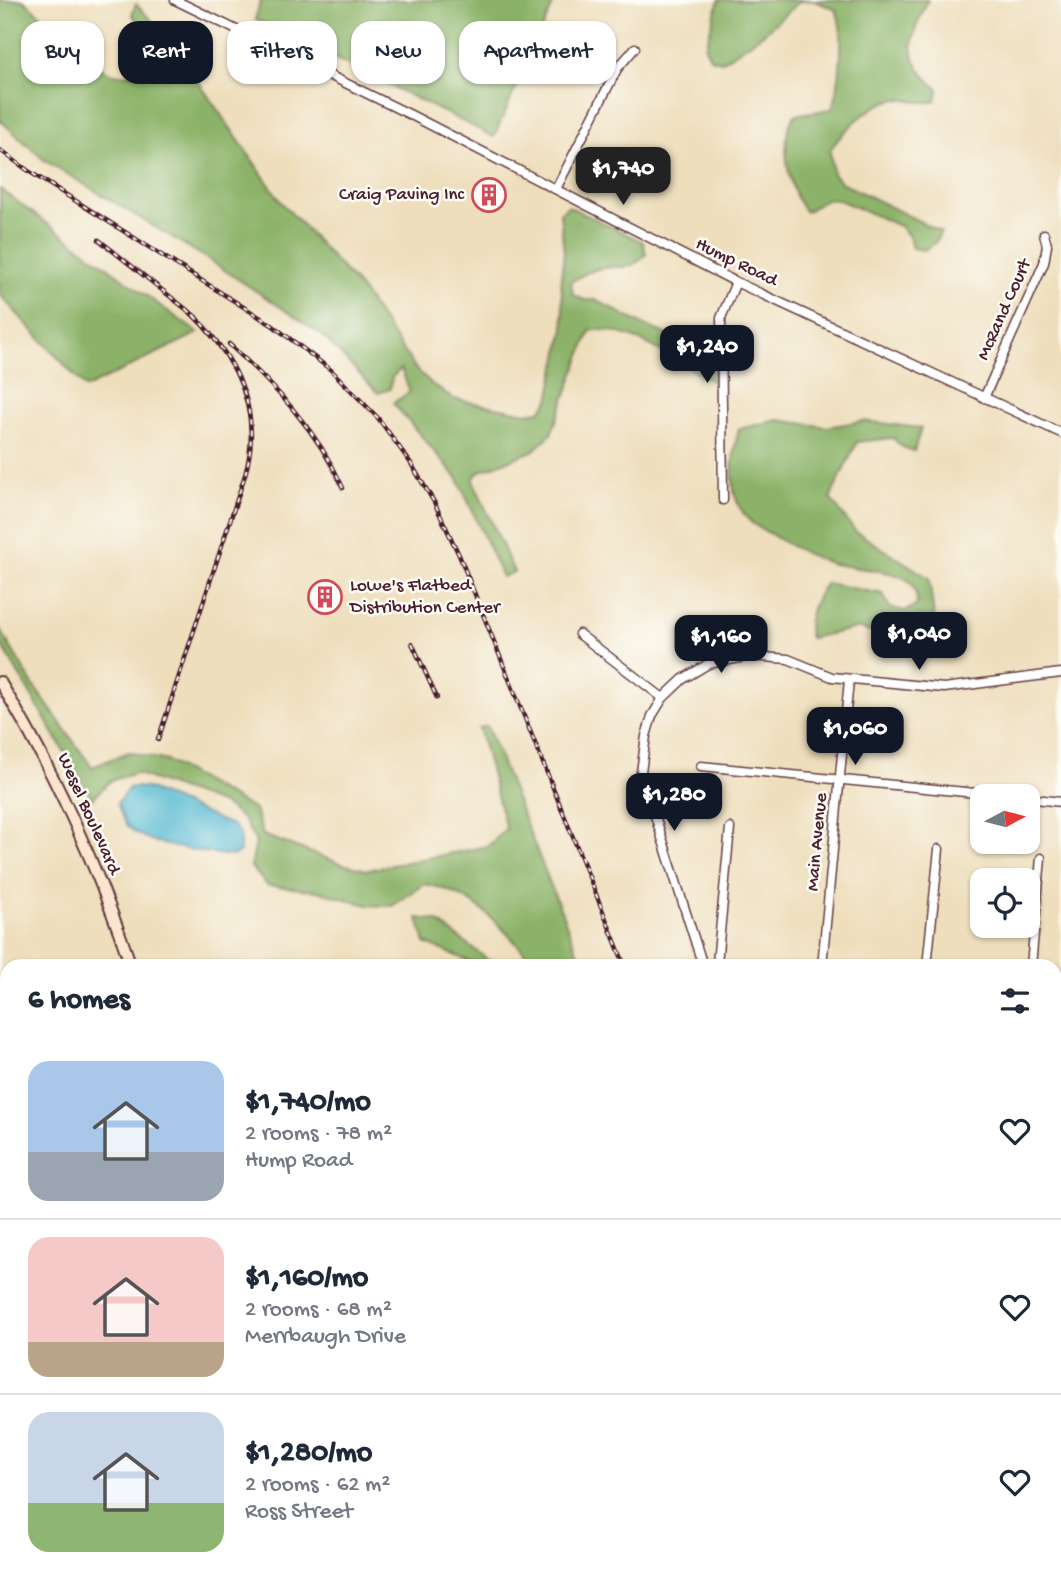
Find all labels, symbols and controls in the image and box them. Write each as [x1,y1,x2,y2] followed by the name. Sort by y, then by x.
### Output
[21,21,104,84] chip: Buy
[118,21,213,84] chip: Rent
[227,21,337,84] chip: Filters
[351,21,445,84] chip: New
[459,21,616,84] chip: Apartment
[566,148,680,207] pin: $1,740
[592,156,654,183] text: $1,740
[470,176,508,214] building icon: Craig Paving Inc
[339,184,465,207] place label: Craig Paving Inc
[691,233,783,294] street label: Hump Road
[972,254,1038,364] street label: McRand Court
[650,326,764,385] pin: $1,240
[676,334,738,361] text: $1,240
[348,575,502,620] place label: Lowe's Flatbed Distribution Center
[306,578,344,616] building icon: Lowe's Flatbed Distribution Center
[862,612,976,672] pin: $1,040
[664,616,778,675] pin: $1,160
[887,621,951,648] text: $1,040
[691,624,751,651] text: $1,160
[798,708,912,767] pin: $1,060
[823,716,887,743] text: $1,060
[51,750,126,880] street label: Wesel Boulevard
[617,774,731,833] pin: $1,280
[642,782,706,809] text: $1,280
[970,784,1040,854] north arrow
[970,784,1040,938] map controls
[802,792,834,892] street label: Main Avenue
[970,868,1040,938] button: locate
[996,982,1034,1020] icon: filters
[28,984,130,1019] text: 6 homes
[245,1086,371,1121] text: $1,740/mo
[84,1089,168,1173] icon: home
[996,1112,1034,1150] icon: heart
[245,1121,392,1148] text: 2 rooms · 78 m²
[245,1148,352,1175] text: Hump Road
[245,1262,368,1297] text: $1,160/mo
[84,1265,168,1349] icon: home
[996,1288,1034,1326] icon: heart
[245,1297,392,1324] text: 2 rooms · 68 m²
[245,1324,406,1351] text: Merrbaugh Drive
[245,1437,372,1472] text: $1,280/mo
[84,1440,168,1524] icon: home
[996,1463,1034,1501] icon: heart
[245,1472,390,1499] text: 2 rooms · 62 m²
[245,1499,353,1526] text: Ross Street

